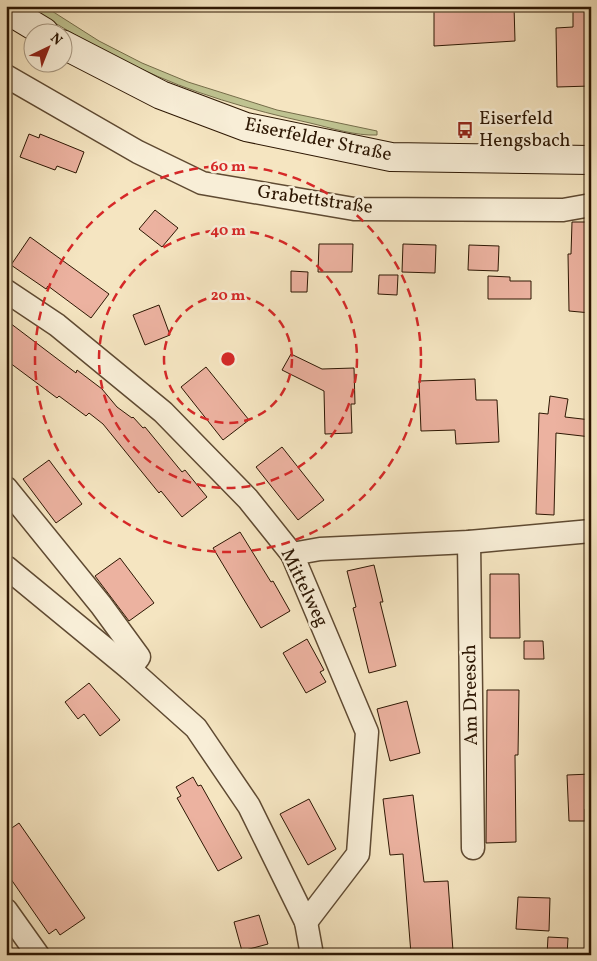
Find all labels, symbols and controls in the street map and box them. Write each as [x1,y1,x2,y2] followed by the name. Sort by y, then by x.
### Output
[22,22,72,72] north arrow
[46,29,66,50] text: N
[479,106,571,154] place label: Eiserfeld Hengsbach
[242,112,394,168] street label: Eiserfelder Straße
[455,120,475,140] bus stop icon: Eiserfeld Hengsbach
[211,157,246,178] text: 60 m
[256,179,374,221] street label: Grabettstraße
[210,221,246,242] text: 40 m
[211,286,246,307] text: 20 m
[219,350,237,368] centre of rings
[274,544,334,632] street label: Mittelweg
[457,644,485,746] street label: Am Dreesch

